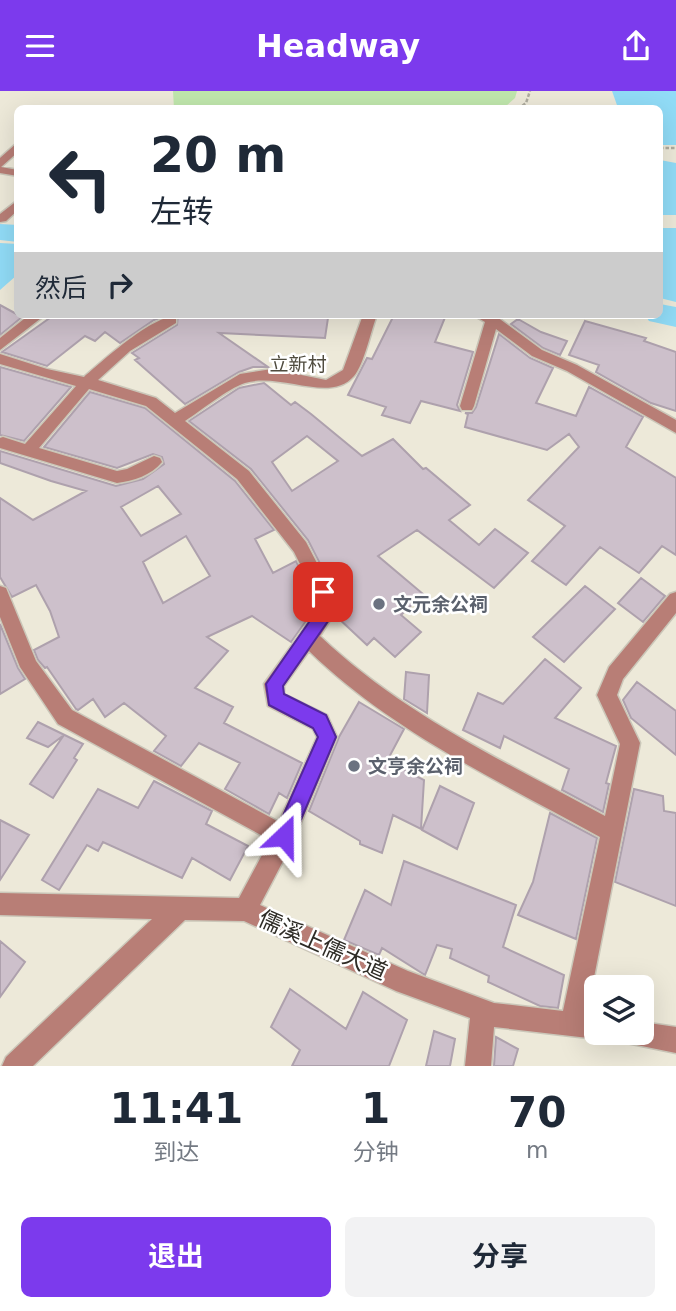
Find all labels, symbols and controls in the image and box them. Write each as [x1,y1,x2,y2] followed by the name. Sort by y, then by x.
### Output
[21,27,59,65] icon: menu
[256,27,420,65] text: Headway
[617,27,655,65] icon: share
[150,127,286,184] text: 20 m
[35,133,126,224] icon: left
[150,193,214,231] text: 左转
[101,266,139,304] icon: right
[35,273,87,303] text: 然后
[269,353,327,375] district label: 立新村
[293,562,353,622] pin
[304,573,342,611] icon: arrive
[393,593,488,615] place label: 文元余公祠
[371,596,387,612] marker: 文元余公祠
[368,755,463,777] place label: 文亨余公祠
[346,758,362,774] marker: 文亨余公祠
[247,799,321,873] position arrow
[255,905,391,985] street label: 儒溪上儒大道
[584,975,654,1045] map controls
[584,975,654,1045] button: layers
[109,1084,243,1133] text: 11:41
[361,1084,390,1133] text: 1
[508,1088,567,1137] text: 70
[526,1137,548,1163] text: m
[153,1139,199,1165] text: 到达
[353,1139,399,1165] text: 分钟
[21,1217,331,1297] button: 退出
[345,1217,655,1297] button: 分享

